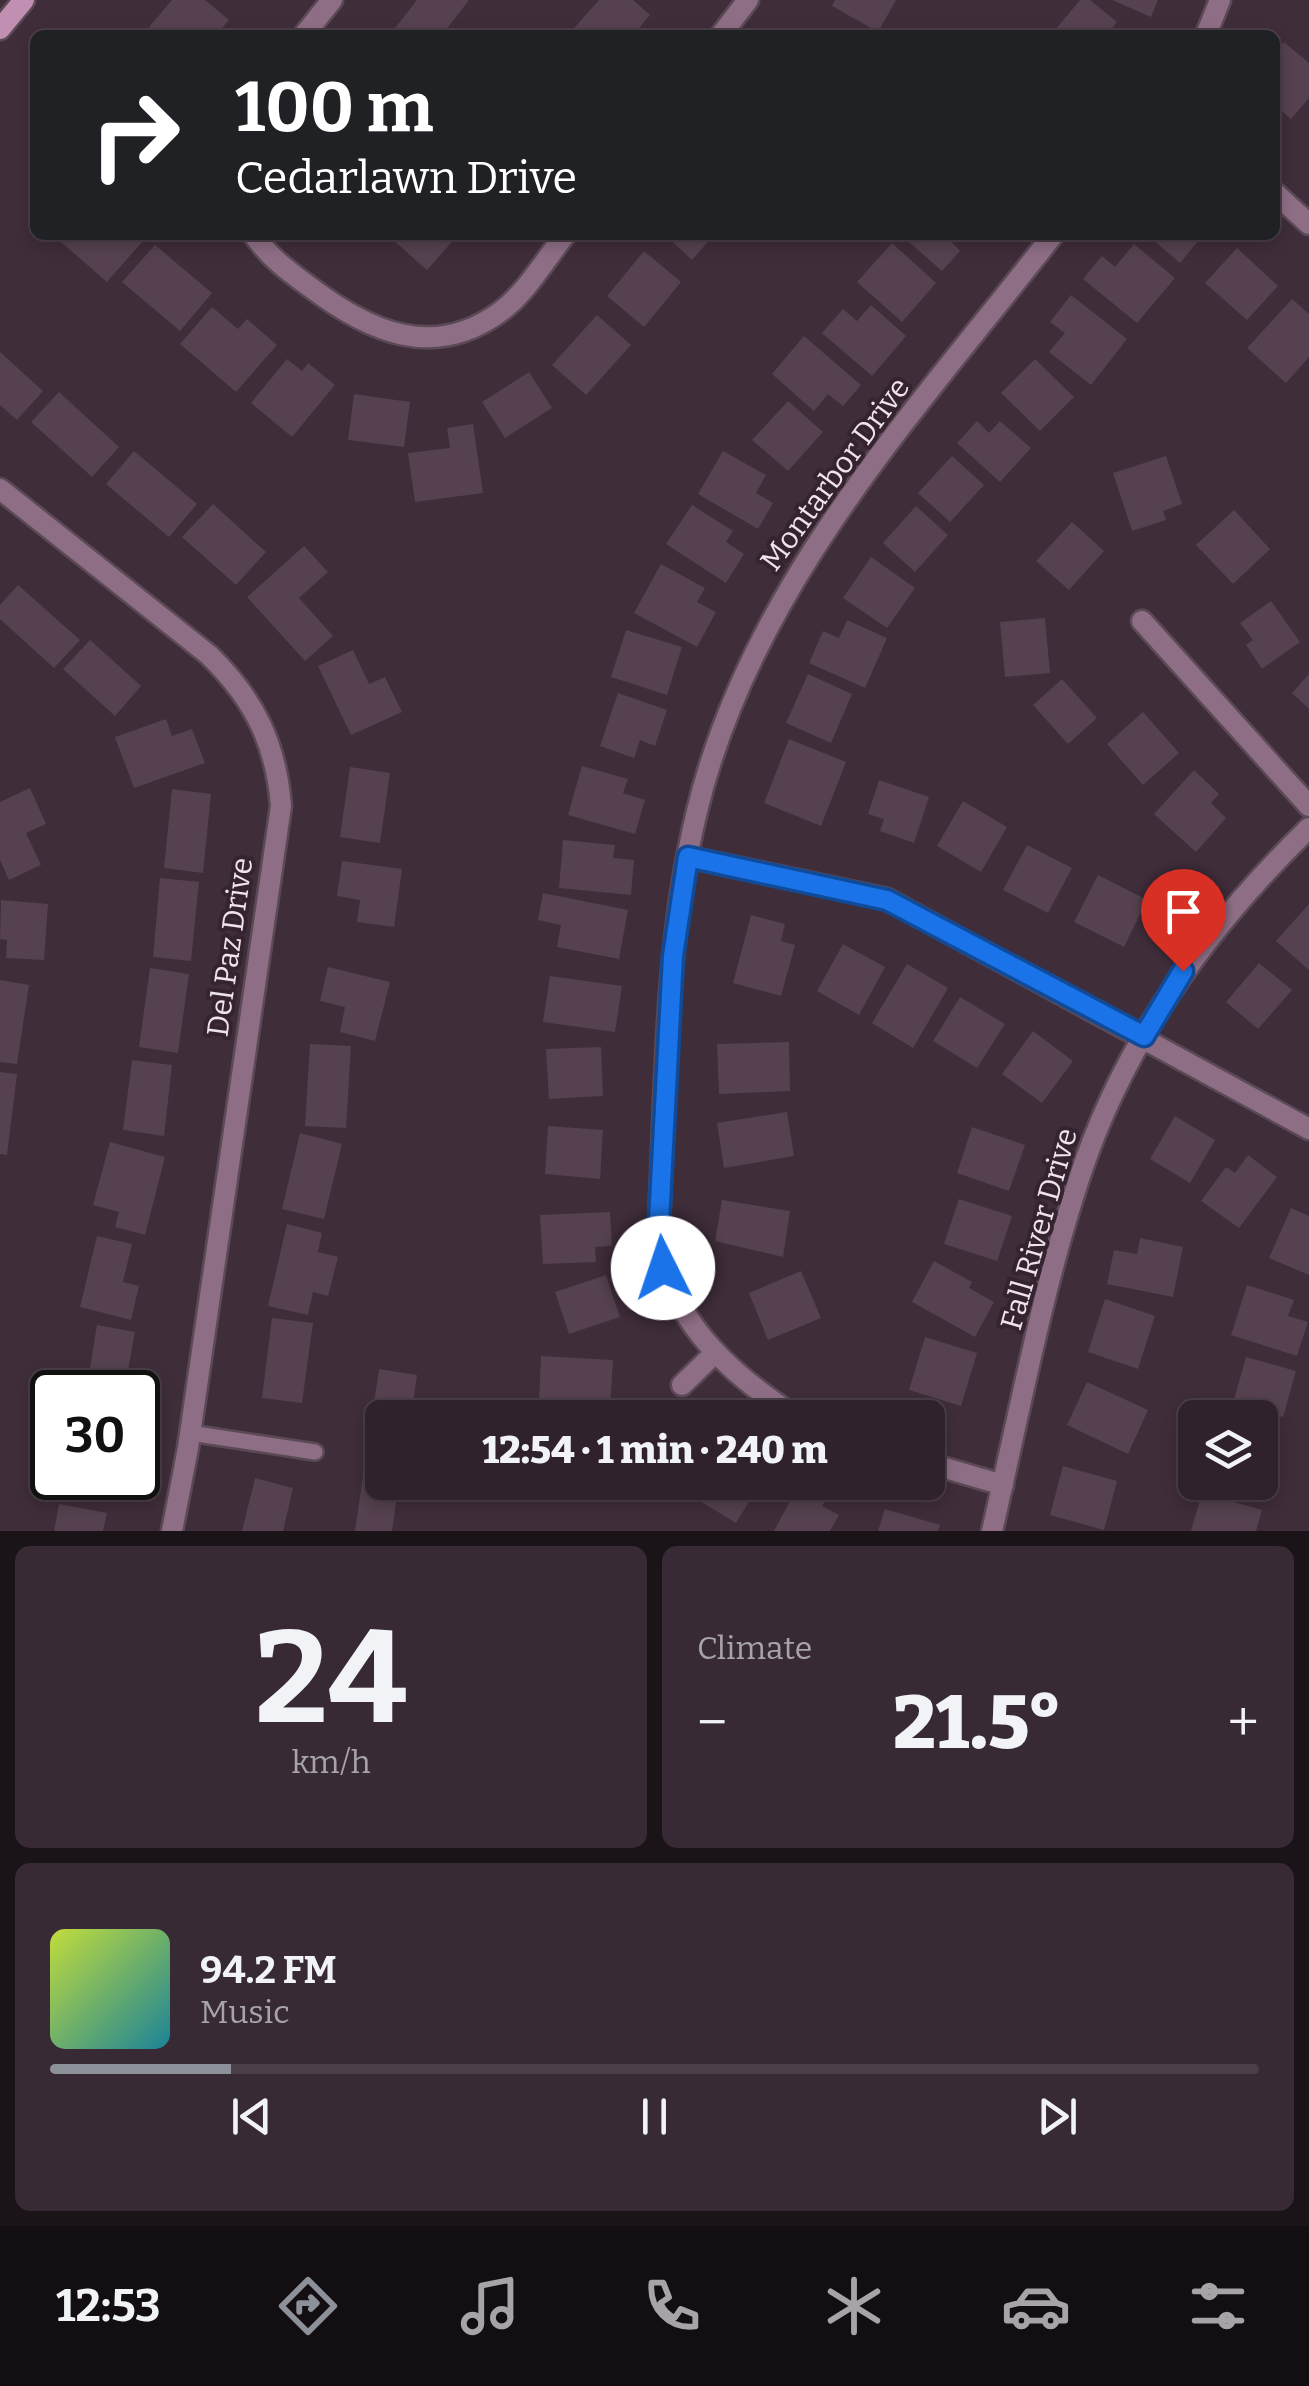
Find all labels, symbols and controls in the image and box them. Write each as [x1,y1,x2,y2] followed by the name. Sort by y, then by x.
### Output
[235,66,434,150] text: 100 m
[70,70,200,200] icon: right
[235,151,577,205] text: Cedarlawn Drive
[753,370,917,578] street label: Montarbor Drive
[200,855,260,1039] street label: Del Paz Drive
[1141,869,1226,972] pin
[1156,884,1211,939] icon: arrive
[993,1124,1085,1334] street label: Fall River Drive
[611,1216,715,1320] position arrow
[30,1370,160,1500] speed limit sign: 30
[1178,1400,1278,1500] map controls
[1178,1400,1278,1500] button: layers
[482,1427,828,1473] text: 12:54 · 1 min · 240 m
[255,1600,407,1756] text: 24
[697,1629,812,1667] text: Climate
[893,1678,1062,1768] text: 21.5°
[697,1690,727,1756] text: −
[1228,1690,1259,1756] text: +
[291,1743,371,1781] text: km/h
[200,1947,337,1993] text: 94.2 FM
[200,1993,290,2031] text: Music
[224,2089,279,2144] icon: previous
[627,2089,682,2144] icon: pause
[1030,2089,1085,2144] icon: next
[273,2271,343,2341] icon: directions
[455,2271,525,2341] icon: music
[637,2271,707,2341] icon: phone
[819,2271,889,2341] icon: climate
[1001,2271,1071,2341] icon: car
[1183,2271,1253,2341] icon: filters
[56,2279,161,2333] text: 12:53

